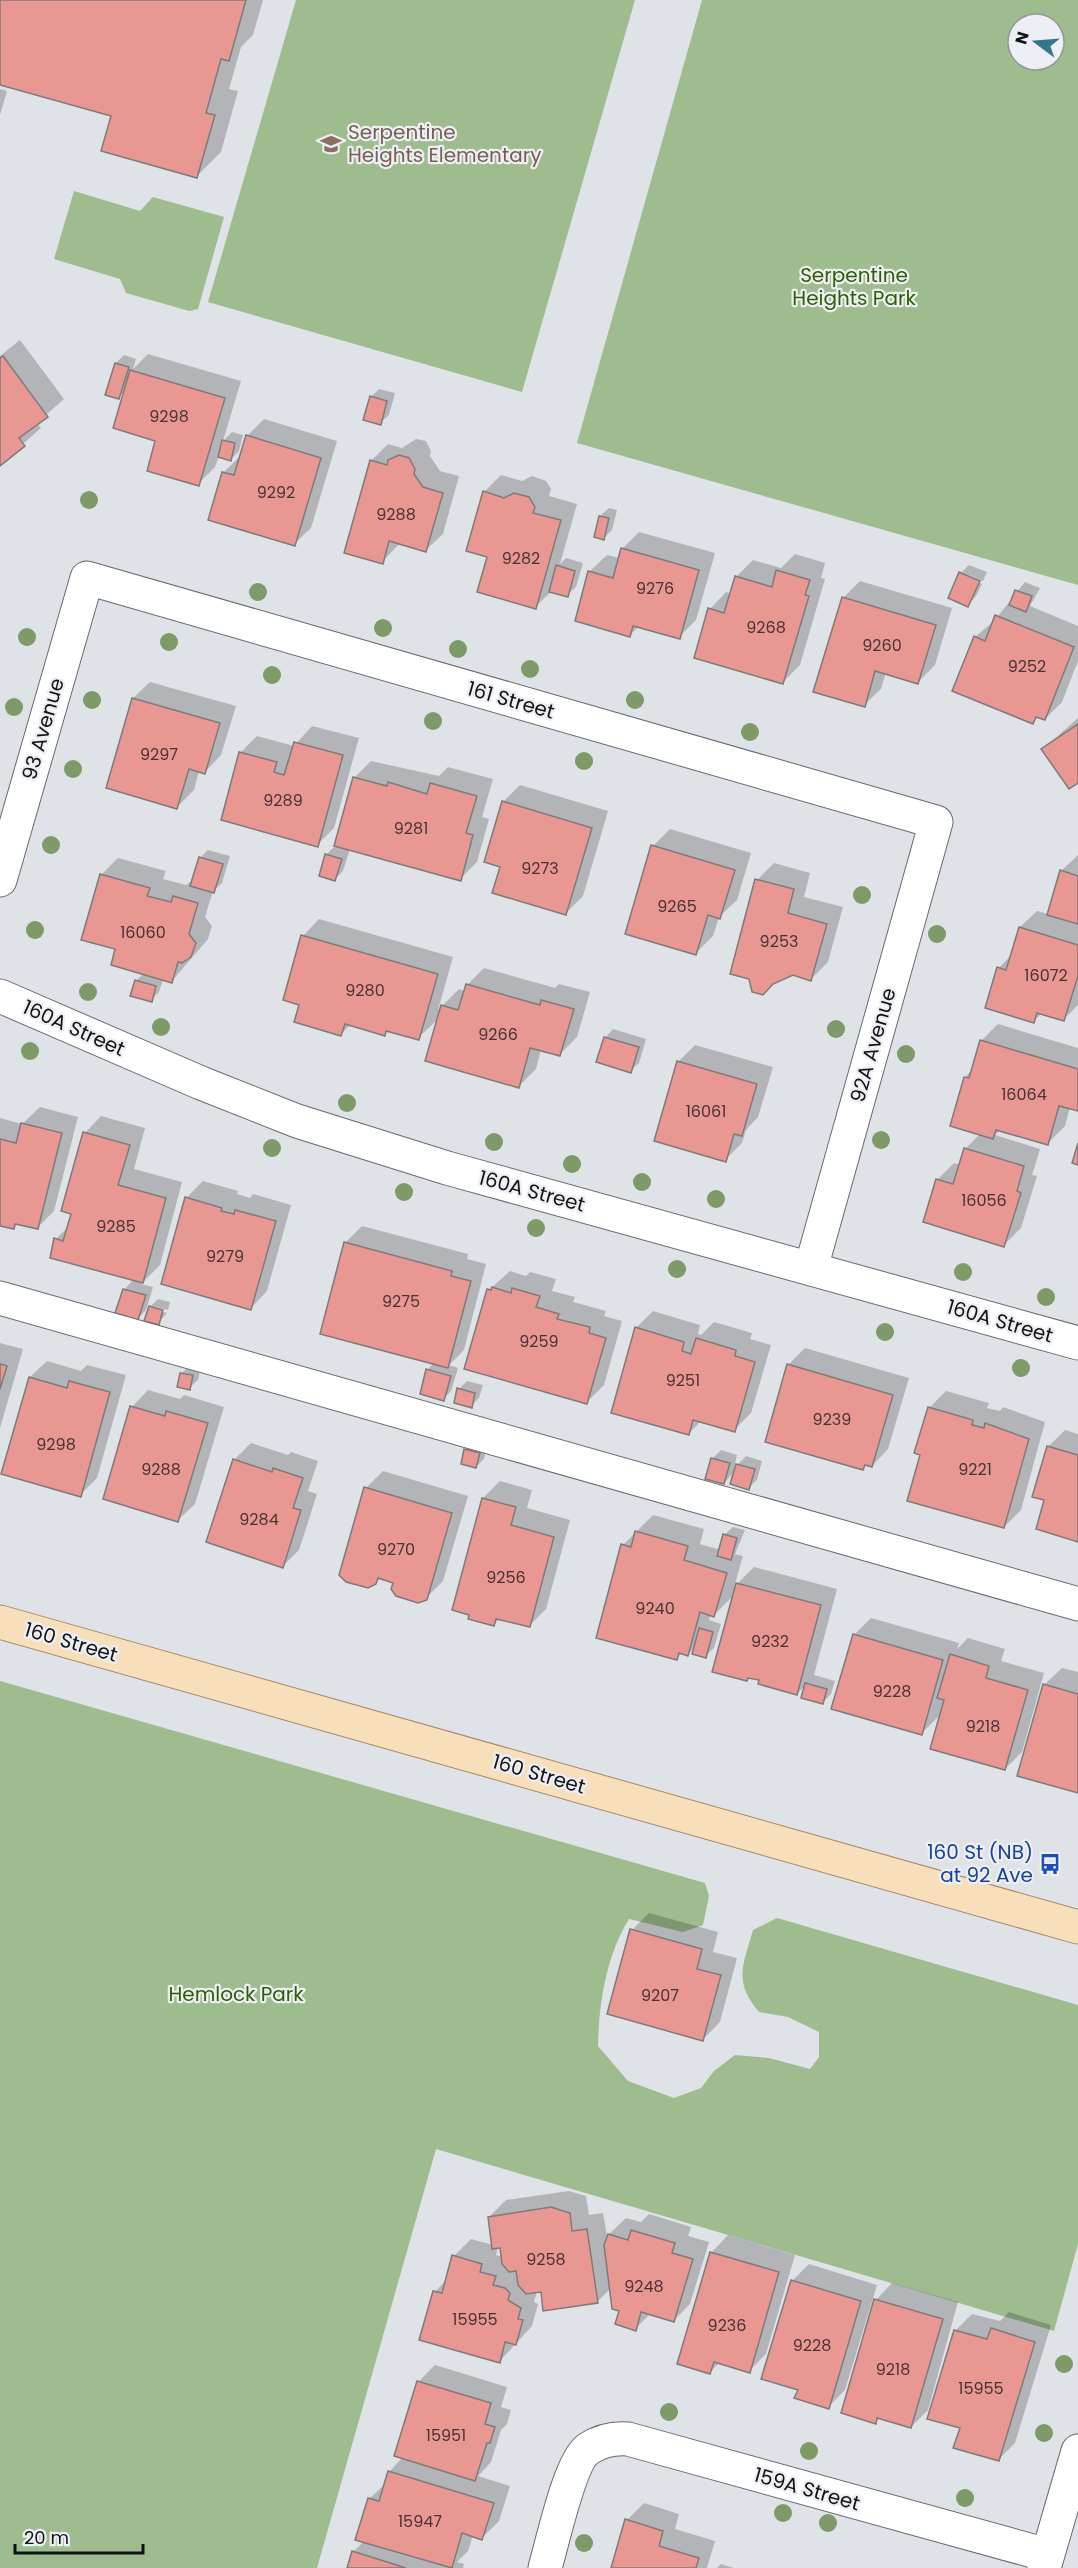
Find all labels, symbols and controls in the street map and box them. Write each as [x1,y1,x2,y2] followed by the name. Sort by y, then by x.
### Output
[1006,12,1066,72] north arrow
[1009,29,1035,47] text: N
[348,118,541,169] place label: Serpentine Heights Elementary
[319,132,343,156] school or university icon: Serpentine Heights Elementary
[792,261,916,312] park label: Serpentine Heights Park
[149,405,189,428] house number: 9298
[257,481,295,504] house number: 9292
[376,503,416,526] house number: 9288
[502,547,540,570] house number: 9282
[636,577,674,600] house number: 9276
[746,616,786,639] house number: 9268
[862,634,902,657] house number: 9260
[1008,655,1046,678] house number: 9252
[464,674,558,726] street label: 161 Street
[15,675,71,783] street label: 93 Avenue
[140,743,178,766] house number: 9297
[263,789,303,812] house number: 9289
[394,817,428,840] house number: 9281
[521,857,559,880] house number: 9273
[657,895,697,918] house number: 9265
[120,921,166,944] house number: 16060
[760,930,798,953] house number: 9253
[1024,964,1068,987] house number: 16072
[345,979,385,1002] house number: 9280
[843,984,903,1106] street label: 92A Avenue
[18,993,130,1063] street label: 160A Street
[478,1023,518,1046] house number: 9266
[1001,1083,1047,1106] house number: 16064
[686,1100,726,1123] house number: 16061
[476,1163,588,1219] street label: 160A Street
[961,1189,1007,1212] house number: 16056
[96,1215,136,1238] house number: 9285
[206,1245,244,1268] house number: 9279
[382,1290,420,1313] house number: 9275
[944,1293,1056,1349] street label: 160A Street
[519,1330,559,1353] house number: 9259
[666,1369,700,1392] house number: 9251
[813,1408,851,1431] house number: 9239
[36,1433,76,1456] house number: 9298
[141,1458,181,1481] house number: 9288
[958,1458,992,1481] house number: 9221
[239,1508,279,1531] house number: 9284
[377,1538,415,1561] house number: 9270
[486,1566,526,1589] house number: 9256
[635,1597,675,1620] house number: 9240
[21,1615,121,1669] street label: 160 Street
[751,1630,789,1653] house number: 9232
[873,1680,911,1703] house number: 9228
[966,1715,1000,1738] house number: 9218
[489,1747,589,1801] street label: 160 Street
[927,1838,1033,1889] place label: 160 St (NB) at 92 Ave
[1038,1852,1062,1876] bus stop icon: 160 St (NB) at 92 Ave
[168,1980,304,2008] park label: Hemlock Park
[641,1984,679,2007] house number: 9207
[526,2248,566,2271] house number: 9258
[624,2275,664,2298] house number: 9248
[452,2308,498,2331] house number: 15955
[708,2314,746,2337] house number: 9236
[793,2334,831,2357] house number: 9228
[876,2358,910,2381] house number: 9218
[958,2377,1004,2400] house number: 15955
[426,2424,466,2447] house number: 15951
[751,2461,863,2517] street label: 159A Street
[398,2510,442,2533] house number: 15947
[15,2517,142,2555] scale bar
[24,2525,69,2550] text: 20 m

